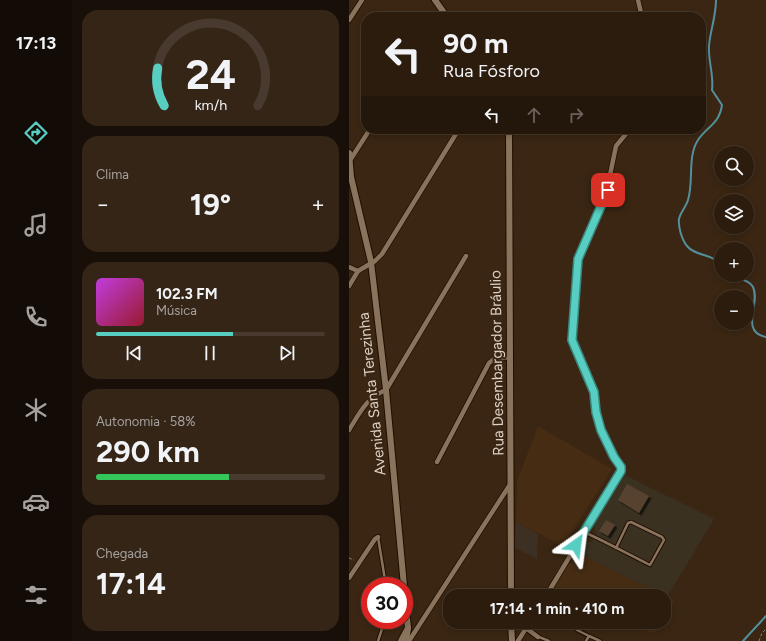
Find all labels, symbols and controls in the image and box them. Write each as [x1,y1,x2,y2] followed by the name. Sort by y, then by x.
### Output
[443,26,508,60] text: 90 m
[377,28,429,80] icon: left
[16,32,56,54] text: 17:13
[185,49,236,99] text: 24
[443,60,540,82] text: Rua Fósforo
[194,96,227,114] text: km/h
[481,104,503,126] icon: left
[523,104,545,126] icon: ahead
[565,104,587,126] icon: right
[22,119,50,147] icon: directions
[714,146,754,330] map controls
[714,146,754,186] button: search
[96,167,129,182] text: Clima
[591,173,625,207] pin
[597,179,619,201] icon: arrive
[190,186,231,223] text: 19°
[96,191,110,218] text: −
[311,191,325,218] text: +
[714,194,754,234] button: layers
[22,211,50,239] icon: music
[714,242,754,282] button: +
[486,270,508,456] street label: Rua Desembargador Bráulio
[156,285,218,303] text: 102.3 FM
[714,290,754,330] button: −
[22,303,50,331] icon: phone
[156,303,197,318] text: Música
[354,311,390,477] street label: Avenida Santa Terezinha
[123,342,145,364] icon: previous
[199,342,221,364] icon: pause
[276,342,298,364] icon: next
[22,396,50,424] icon: climate
[96,414,195,429] text: Autonomia · 58%
[96,433,200,470] text: 290 km
[22,488,50,516] icon: car
[555,524,597,566] position arrow
[96,546,148,561] text: Chegada
[96,565,166,602] text: 17:14
[361,577,413,629] speed limit sign: 30
[22,581,50,609] icon: filters
[490,600,624,618] text: 17:14 · 1 min · 410 m

